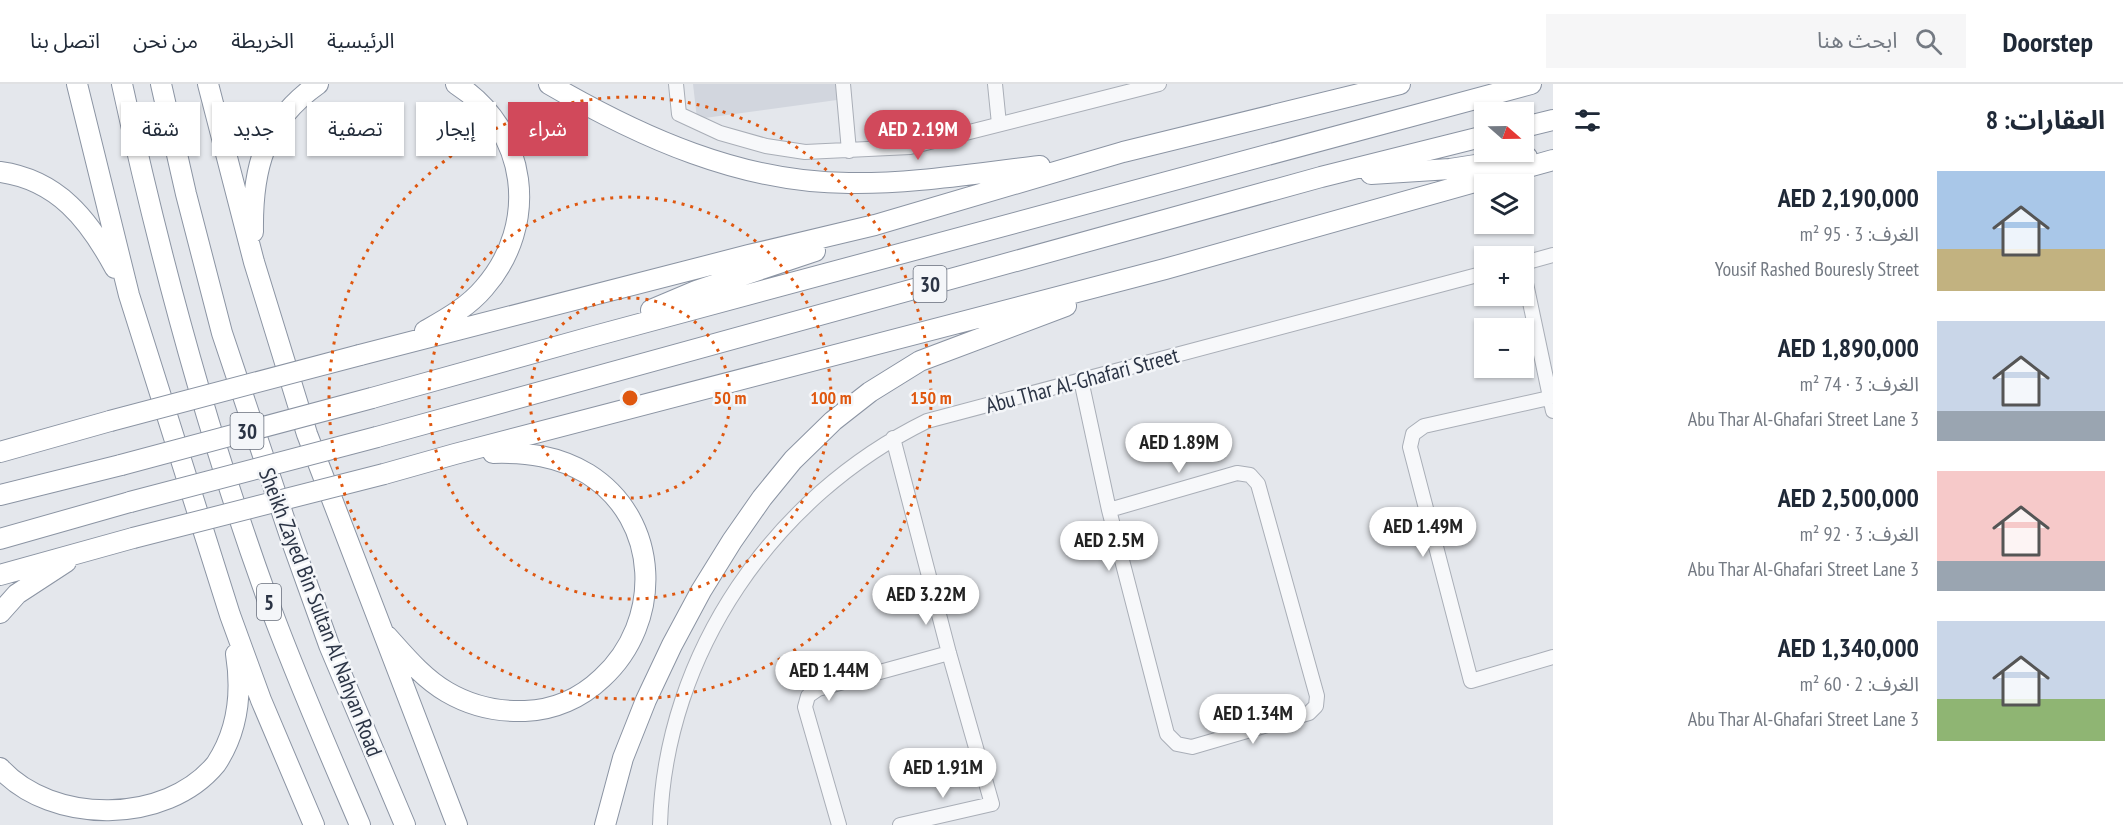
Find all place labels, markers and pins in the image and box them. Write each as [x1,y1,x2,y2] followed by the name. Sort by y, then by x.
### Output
[849,110,987,161] pin: AED 2.19M
[620,388,640,408] centre of rings
[1110,423,1248,474] pin: AED 1.89M
[1354,507,1492,558] pin: AED 1.49M
[1047,521,1171,572] pin: AED 2.5M
[857,575,995,626] pin: AED 3.22M
[760,651,898,702] pin: AED 1.44M
[1184,694,1322,745] pin: AED 1.34M
[874,748,1012,799] pin: AED 1.91M

